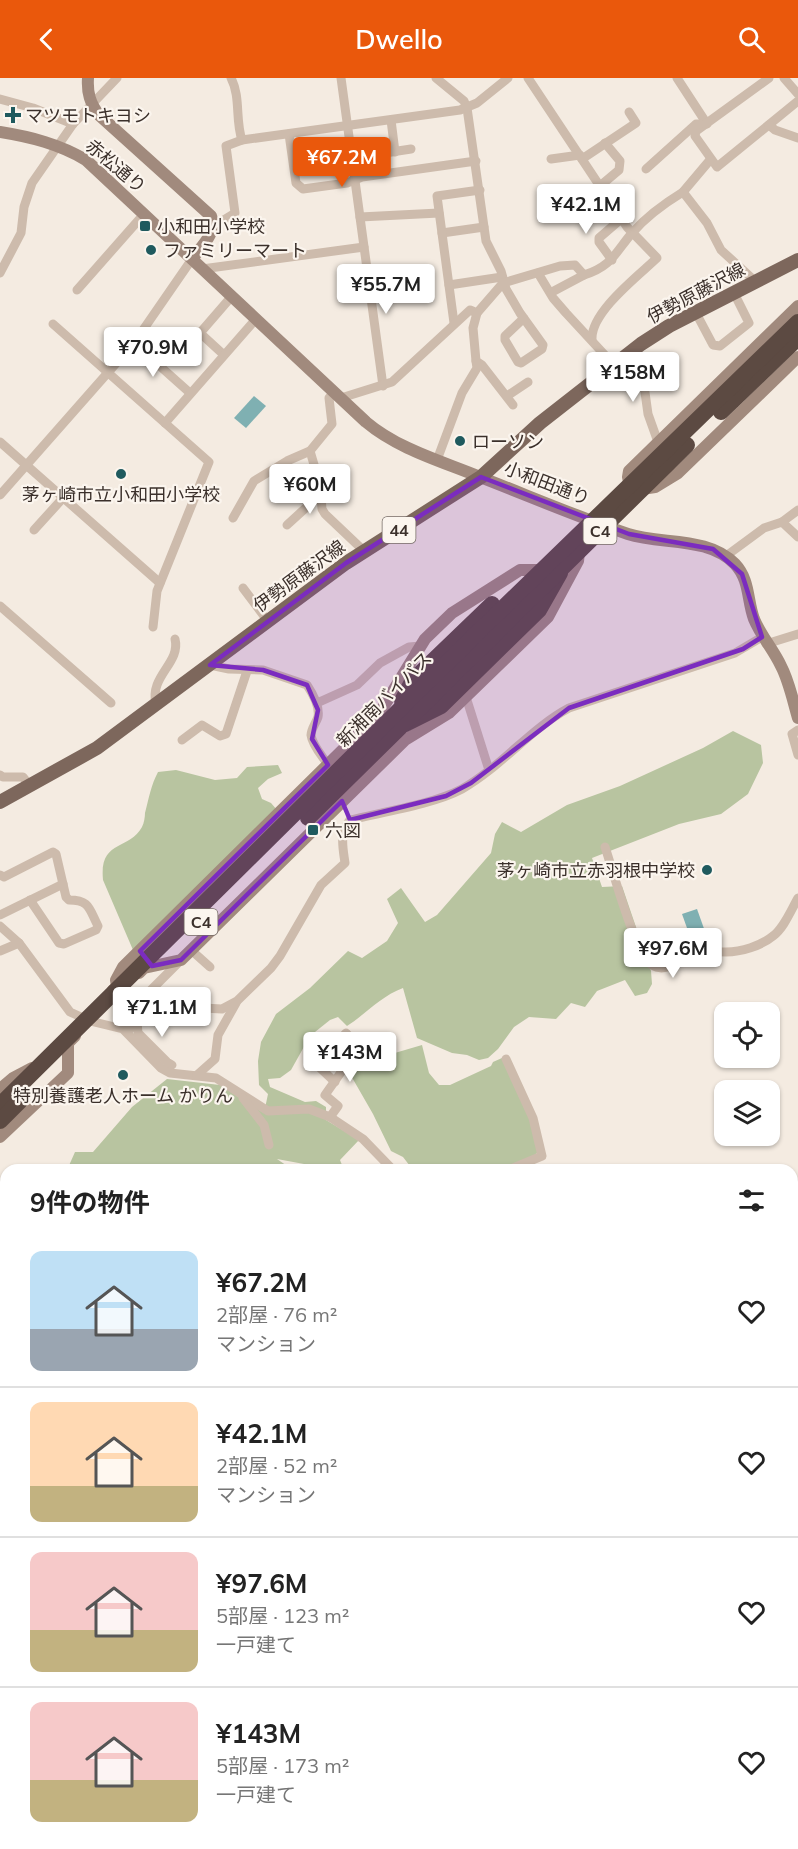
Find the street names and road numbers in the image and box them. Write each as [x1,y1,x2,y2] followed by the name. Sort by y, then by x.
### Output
[81,134,151,198] street label: 赤松通り
[643,257,749,329] street label: 伊勢原藤沢線
[501,456,593,510] street label: 小和田通り
[382,517,416,543] road number: 44
[584,518,616,544] road number: C4
[249,535,349,617] street label: 伊勢原藤沢線
[331,646,437,752] street label: 新湘南バイパス
[184,909,218,935] road number: C4

